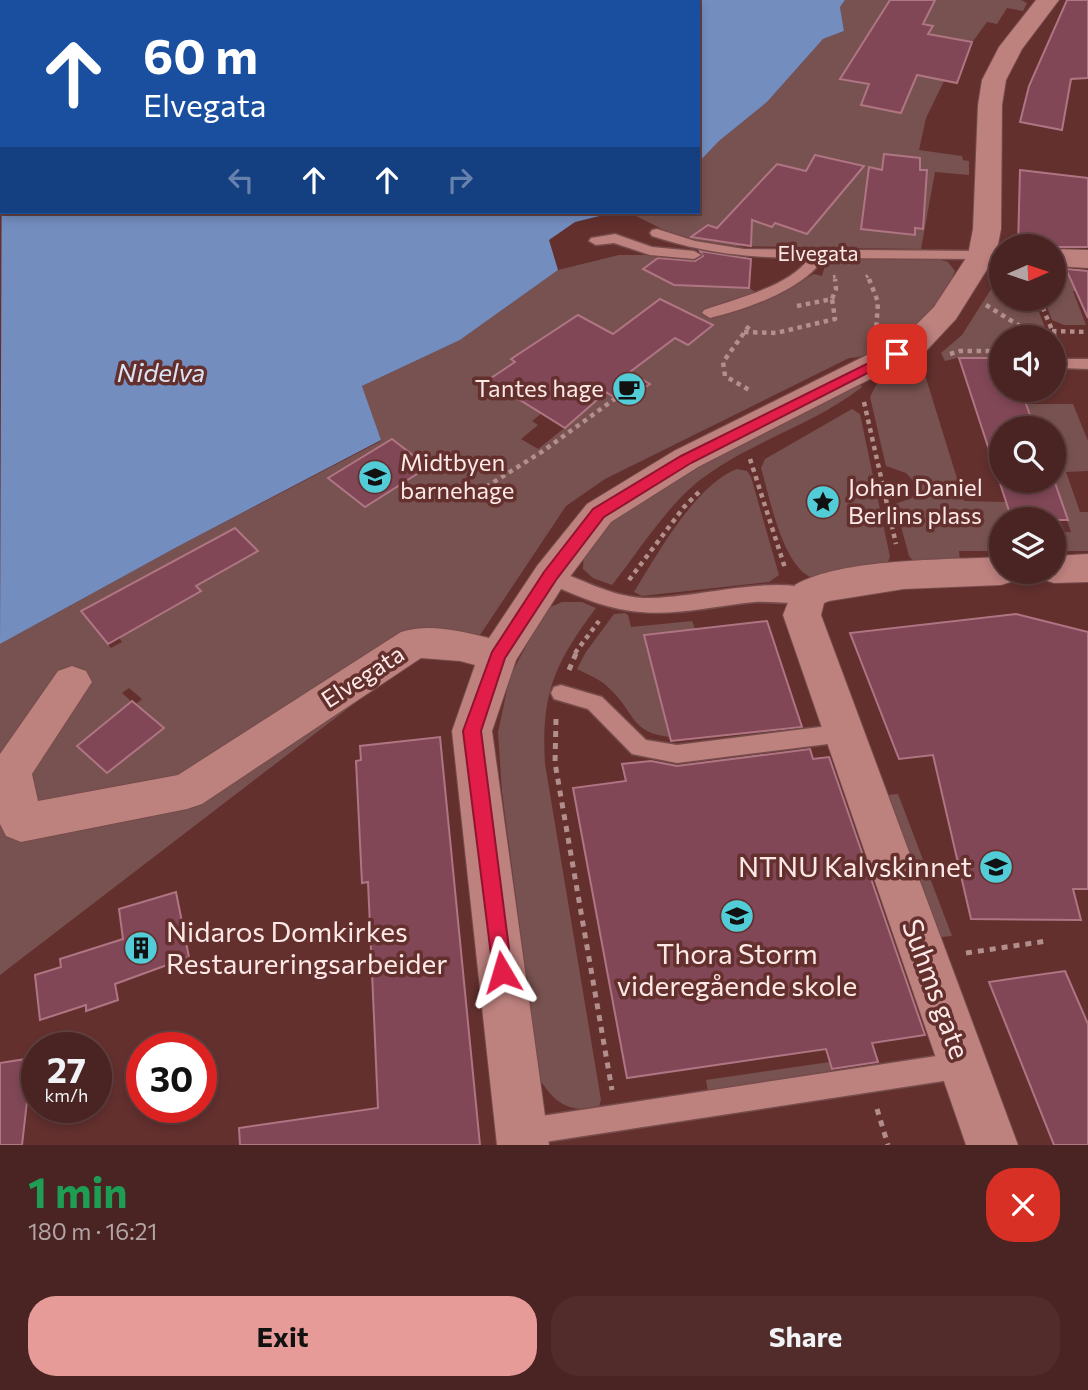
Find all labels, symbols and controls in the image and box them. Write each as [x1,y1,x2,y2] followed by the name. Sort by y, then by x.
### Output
[143,24,258,84] text: 60 m
[28,28,119,119] icon: ahead
[143,84,267,124] text: Elvegata
[222,161,260,199] icon: left
[295,161,333,199] icon: ahead
[368,161,406,199] icon: ahead
[441,161,479,199] icon: right
[989,234,1066,312] north arrow
[989,234,1066,584] map controls
[777,240,859,265] street label: Elvegata
[867,324,927,384] pin
[989,325,1066,402] button: sound
[878,335,916,373] icon: arrive
[117,356,205,387] water label: Nidelva
[610,370,648,408] cafe icon: Tantes hage
[475,373,604,402] place label: Tantes hage
[989,416,1066,493] button: search
[400,447,514,504] place label: Midtbyen barnehage
[356,458,394,496] school or university icon: Midtbyen barnehage
[848,472,983,529] place label: Johan Daniel Berlins plass
[804,483,842,521] place icon: Johan Daniel Berlins plass
[989,507,1066,584] button: layers
[315,638,409,713] street label: Elvegata
[977,848,1015,886] school or university icon: NTNU Kalvskinnet
[738,849,972,883] place label: NTNU Kalvskinnet
[718,897,756,935] school or university icon: Thora Storm videregående skole
[166,914,447,980] place label: Nidaros Domkirkes Restaureringsarbeider
[896,914,978,1063] street label: Suhms gate
[122,929,160,967] building icon: Nidaros Domkirkes Restaureringsarbeider
[465,935,539,1009] position arrow
[617,936,857,1002] place label: Thora Storm videregående skole
[126,1032,217,1123] speed limit sign: 30
[47,1047,86,1090] text: 27
[45,1084,88,1106] text: km/h
[28,1165,128,1217] text: 1 min
[986,1168,1060,1242] button: close
[28,1217,157,1245] text: 180 m · 16:21
[28,1296,537,1376] button: Exit
[551,1296,1060,1376] button: Share

